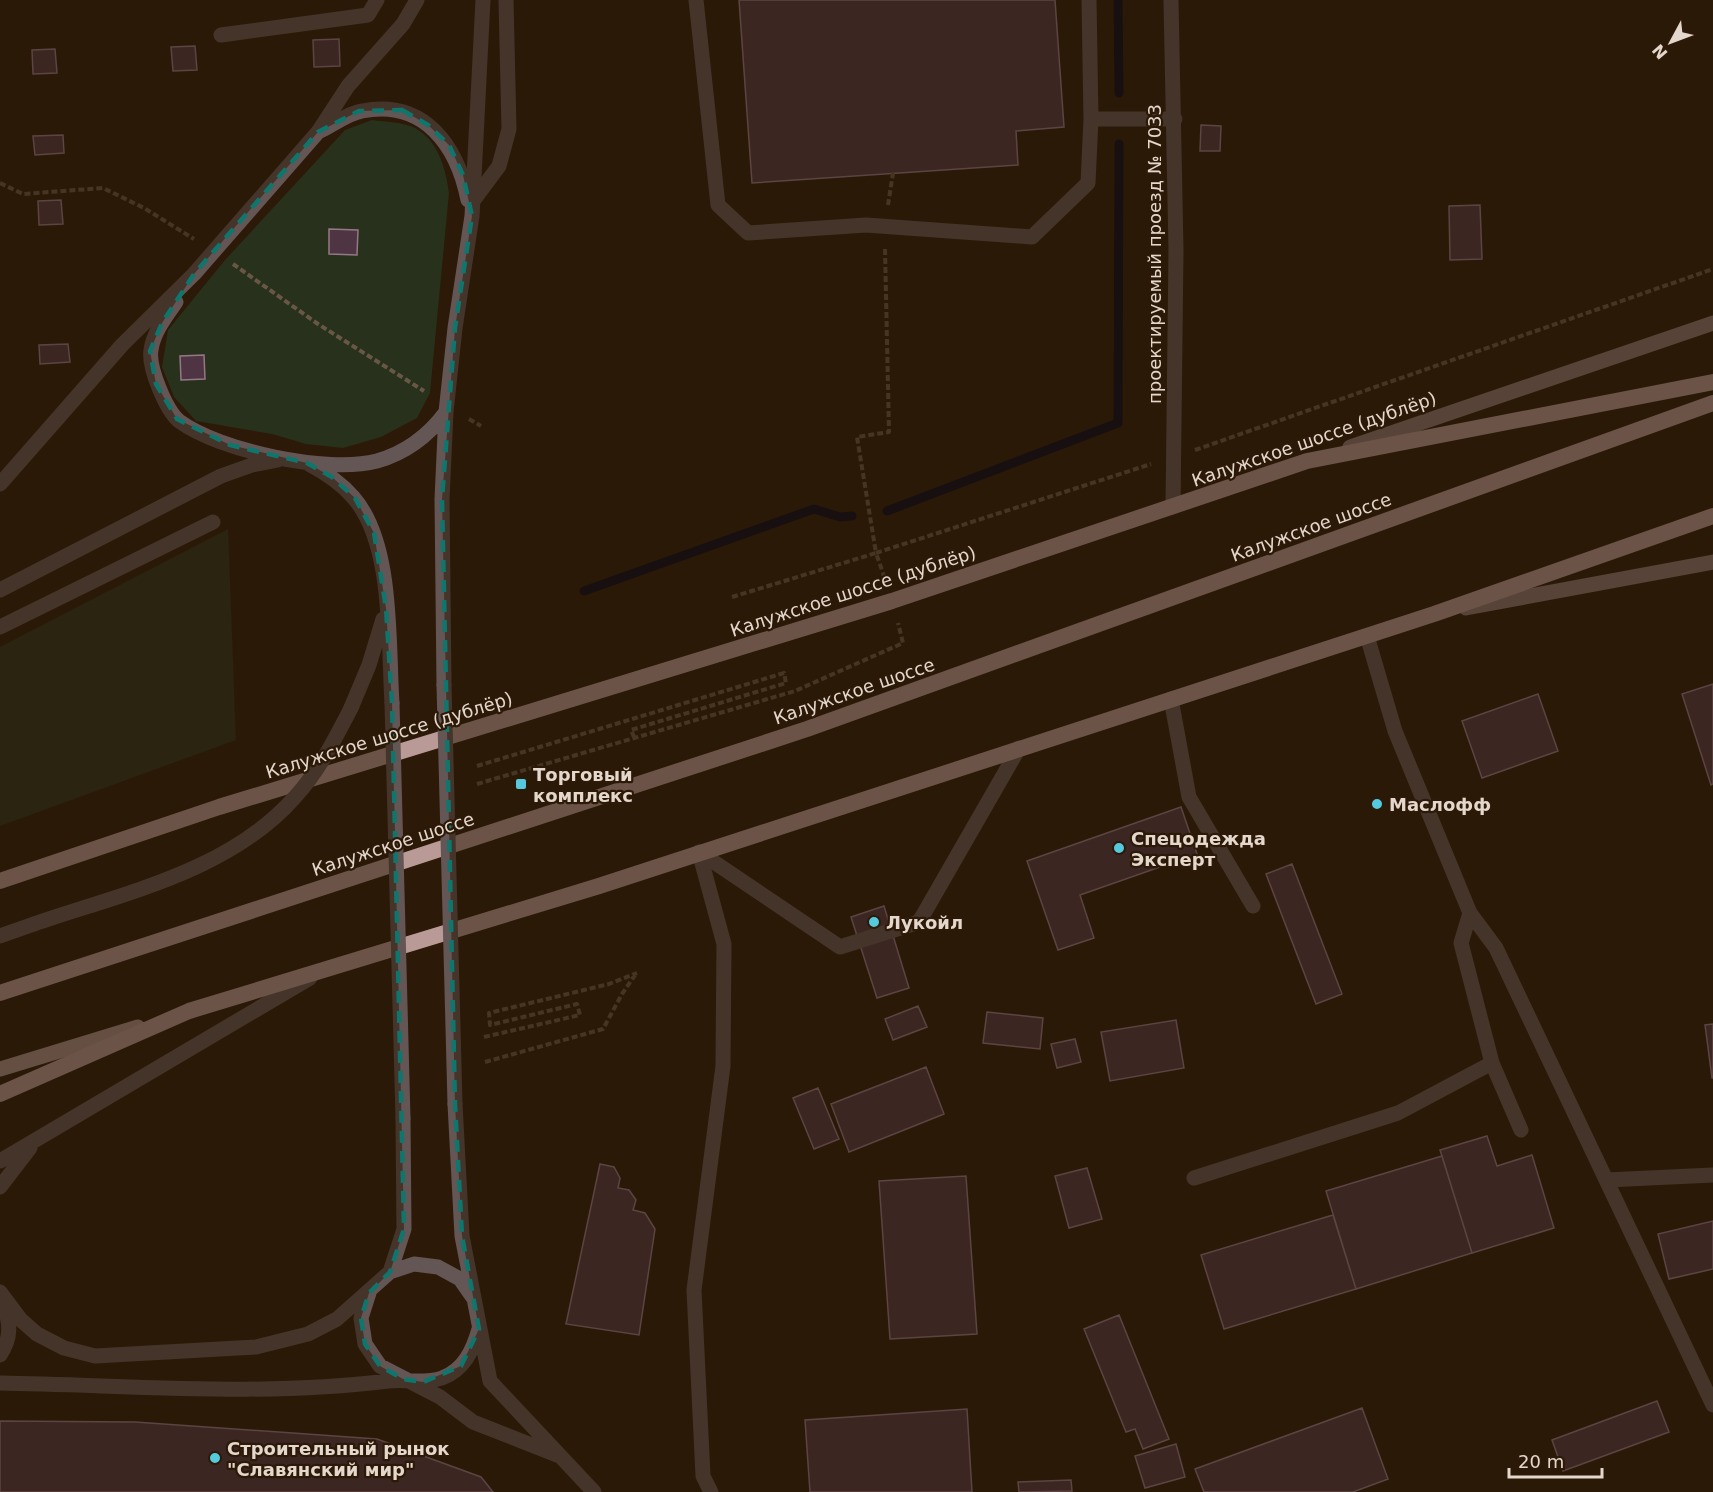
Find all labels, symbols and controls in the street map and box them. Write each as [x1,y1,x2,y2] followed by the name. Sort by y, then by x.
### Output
[1641,12,1701,72] north arrow
[1648,40,1672,63] text: N
[1144,104,1165,404] street label: проектируемый проезд № 7033
[1189,387,1439,491] street label: Калужское шоссе (дублёр)
[1228,488,1394,566] street label: Калужское шоссе
[727,541,979,641] street label: Калужское шоссе (дублёр)
[771,654,937,728] street label: Калужское шоссе
[263,687,515,783] street label: Калужское шоссе (дублёр)
[533,764,633,806] place label: Торговый комплекс
[514,777,528,791] marker: Торговый комплекс
[1389,794,1491,815] place label: Маслофф
[1370,797,1384,811] marker: Маслофф
[309,808,477,880] street label: Калужское шоссе
[1131,828,1266,870] place label: Спецодежда Эксперт
[1112,841,1126,855] marker: Спецодежда Эксперт
[886,912,963,933] place label: Лукойл
[867,915,881,929] marker: Лукойл
[227,1438,450,1480] place label: Строительный рынок "Славянский мир"
[1509,1441,1602,1479] scale bar
[208,1451,222,1465] marker: Строительный рынок "Славянский мир"
[1518,1451,1564,1472] text: 20 m

